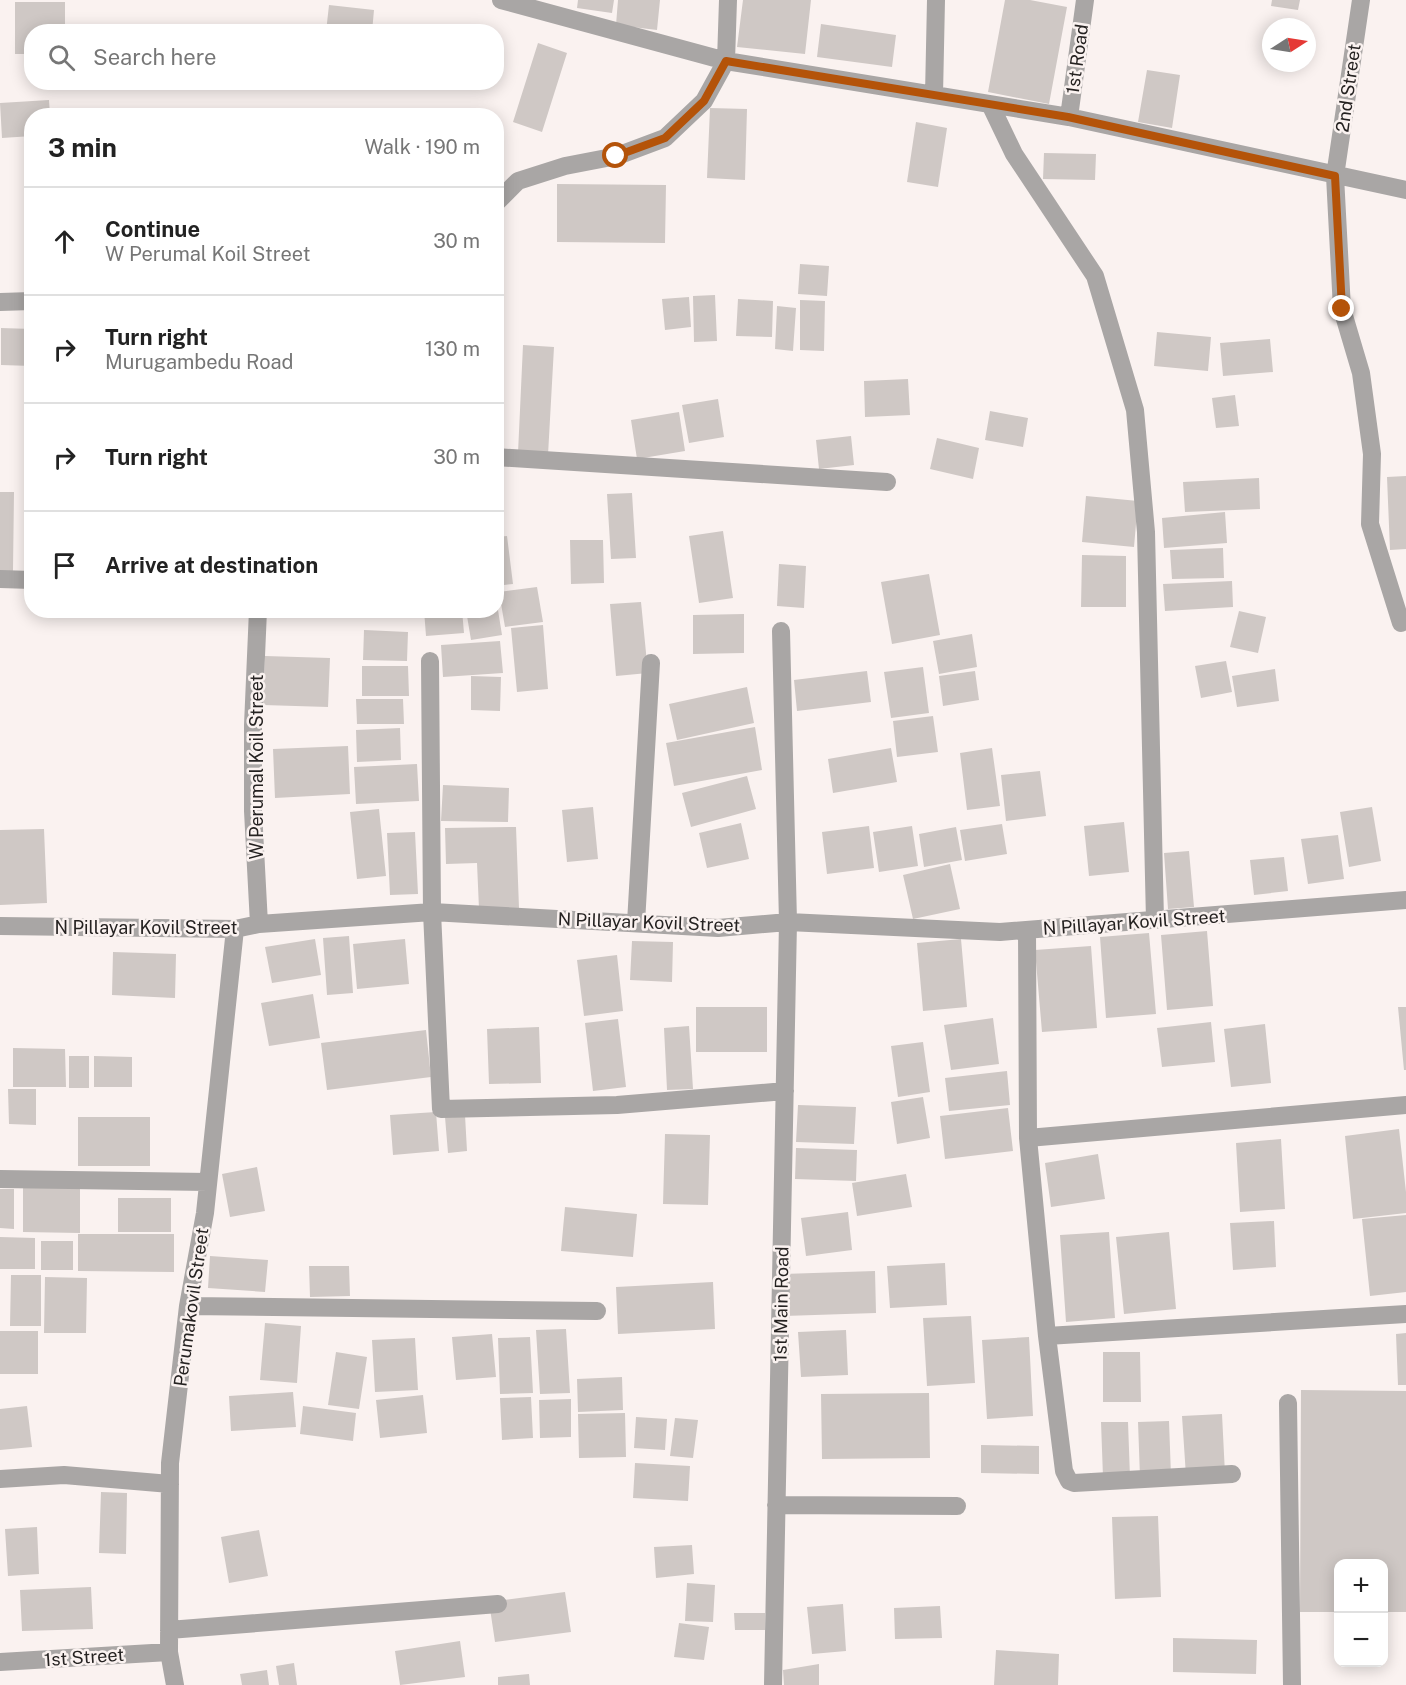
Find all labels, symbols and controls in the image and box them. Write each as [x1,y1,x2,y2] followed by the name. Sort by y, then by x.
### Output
[1262,18,1316,72] north arrow
[1062,23,1092,95] street label: 1st Road
[24,24,504,90] search box
[45,41,78,74] icon: search
[1331,43,1365,133] street label: 2nd Street
[93,44,217,70] text: Search here
[48,132,117,163] text: 3 min
[364,135,480,159] text: Walk · 190 m
[602,142,628,168] route start
[105,216,200,242] text: Continue
[48,225,81,258] icon: ahead
[433,229,480,253] text: 30 m
[105,242,310,266] text: W Perumal Koil Street
[1328,295,1354,321] route end
[105,324,208,350] text: Turn right
[48,333,81,366] icon: right
[425,337,480,361] text: 130 m
[105,350,293,374] text: Murugambedu Road
[48,441,81,474] icon: right
[105,444,208,470] text: Turn right
[433,445,480,469] text: 30 m
[48,549,81,582] icon: arrive
[105,552,318,578] text: Arrive at destination
[246,675,267,859] street label: W Perumal Koil Street
[1042,905,1226,939] street label: N Pillayar Kovil Street
[557,908,741,936] street label: N Pillayar Kovil Street
[55,917,237,938] street label: N Pillayar Kovil Street
[169,1226,213,1388] street label: Perumakovil Street
[769,1246,793,1362] street label: 1st Main Road
[1334,1559,1388,1667] map controls
[1334,1559,1388,1613] button: +
[1334,1613,1388,1667] button: −
[43,1644,125,1670] street label: 1st Street

